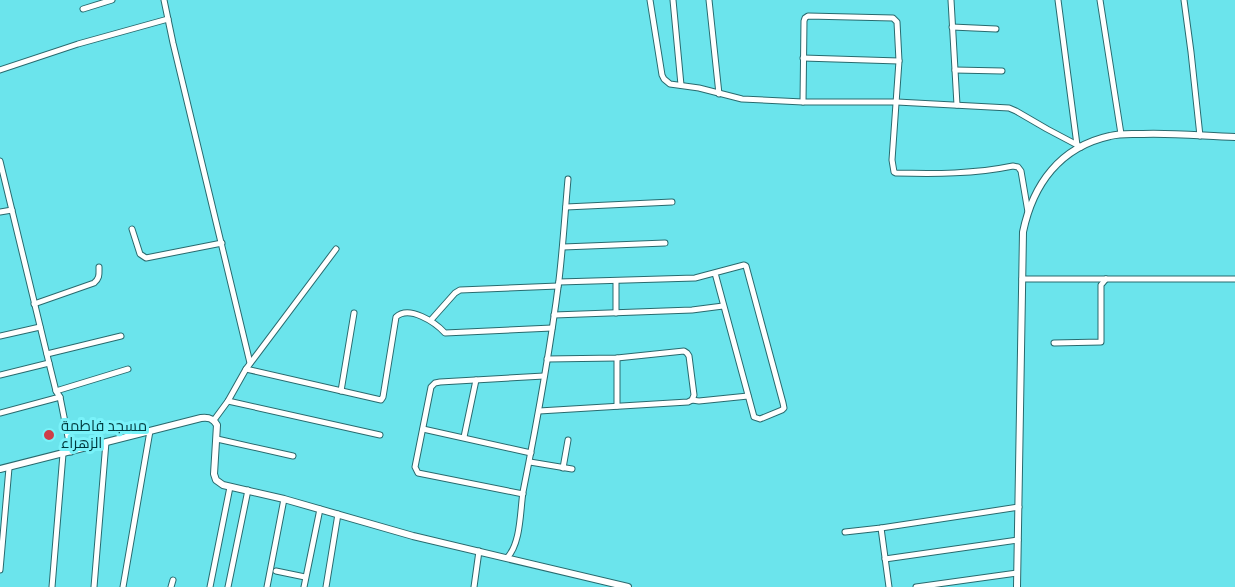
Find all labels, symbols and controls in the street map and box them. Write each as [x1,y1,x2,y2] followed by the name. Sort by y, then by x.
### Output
[61,415,147,453] place label: مسجد فاطمة الزهراء
[42,428,56,442] marker: مسجد فاطمة الزهراء

